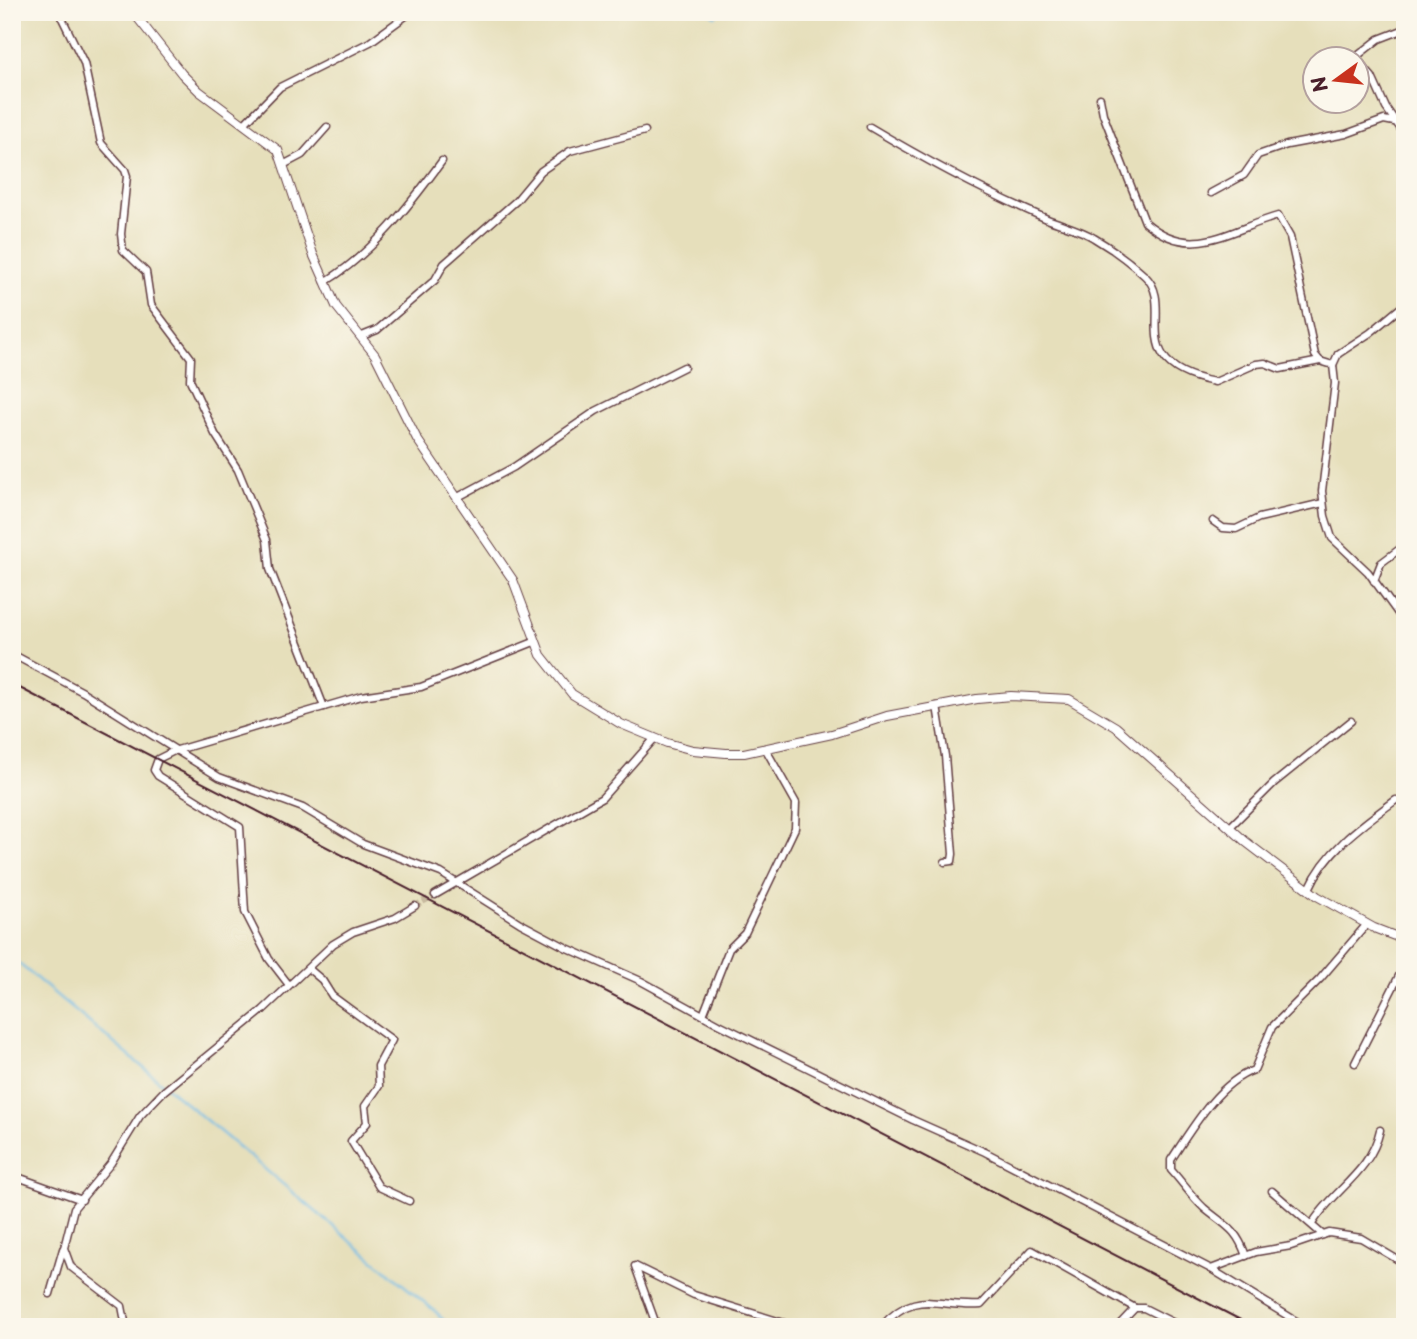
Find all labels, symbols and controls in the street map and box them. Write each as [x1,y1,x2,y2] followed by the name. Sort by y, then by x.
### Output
[1302,46,1372,116] north arrow
[1303,74,1334,96] text: N

